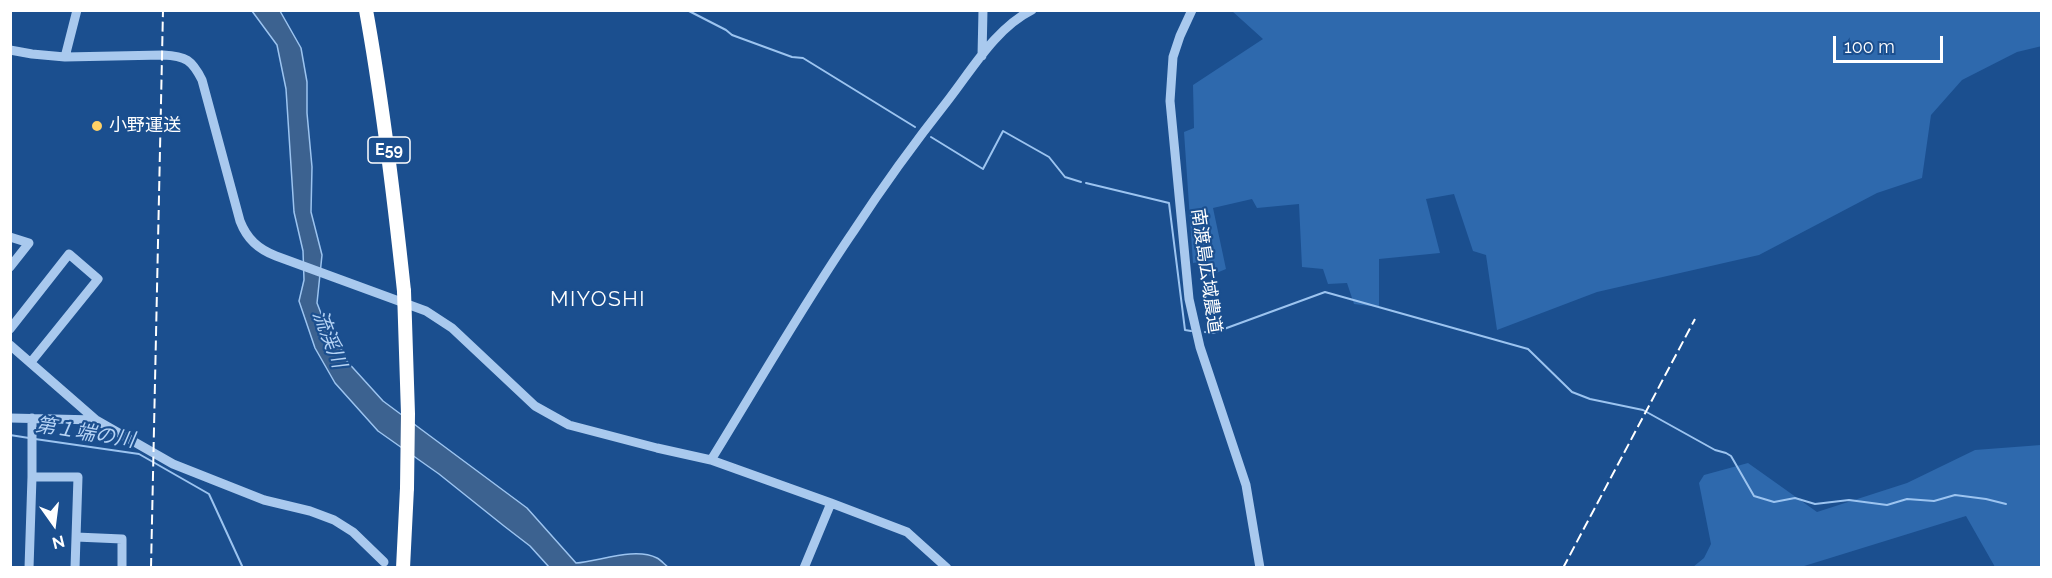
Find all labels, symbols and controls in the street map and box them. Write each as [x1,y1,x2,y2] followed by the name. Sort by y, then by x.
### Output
[1836,24,1946,62] scale bar
[1844,36,1895,57] text: 100 m
[109,115,181,137] place label: 小野運送
[90,119,104,133] marker: 小野運送
[368,137,410,163] road number: E59
[1187,207,1225,335] street label: 南渡島広域農道
[550,287,646,313] district label: MIYOSHI
[307,307,351,371] water label: 流渓川
[34,413,136,453] water label: 第１端の川
[24,494,84,554] north arrow
[50,531,67,553] text: N

